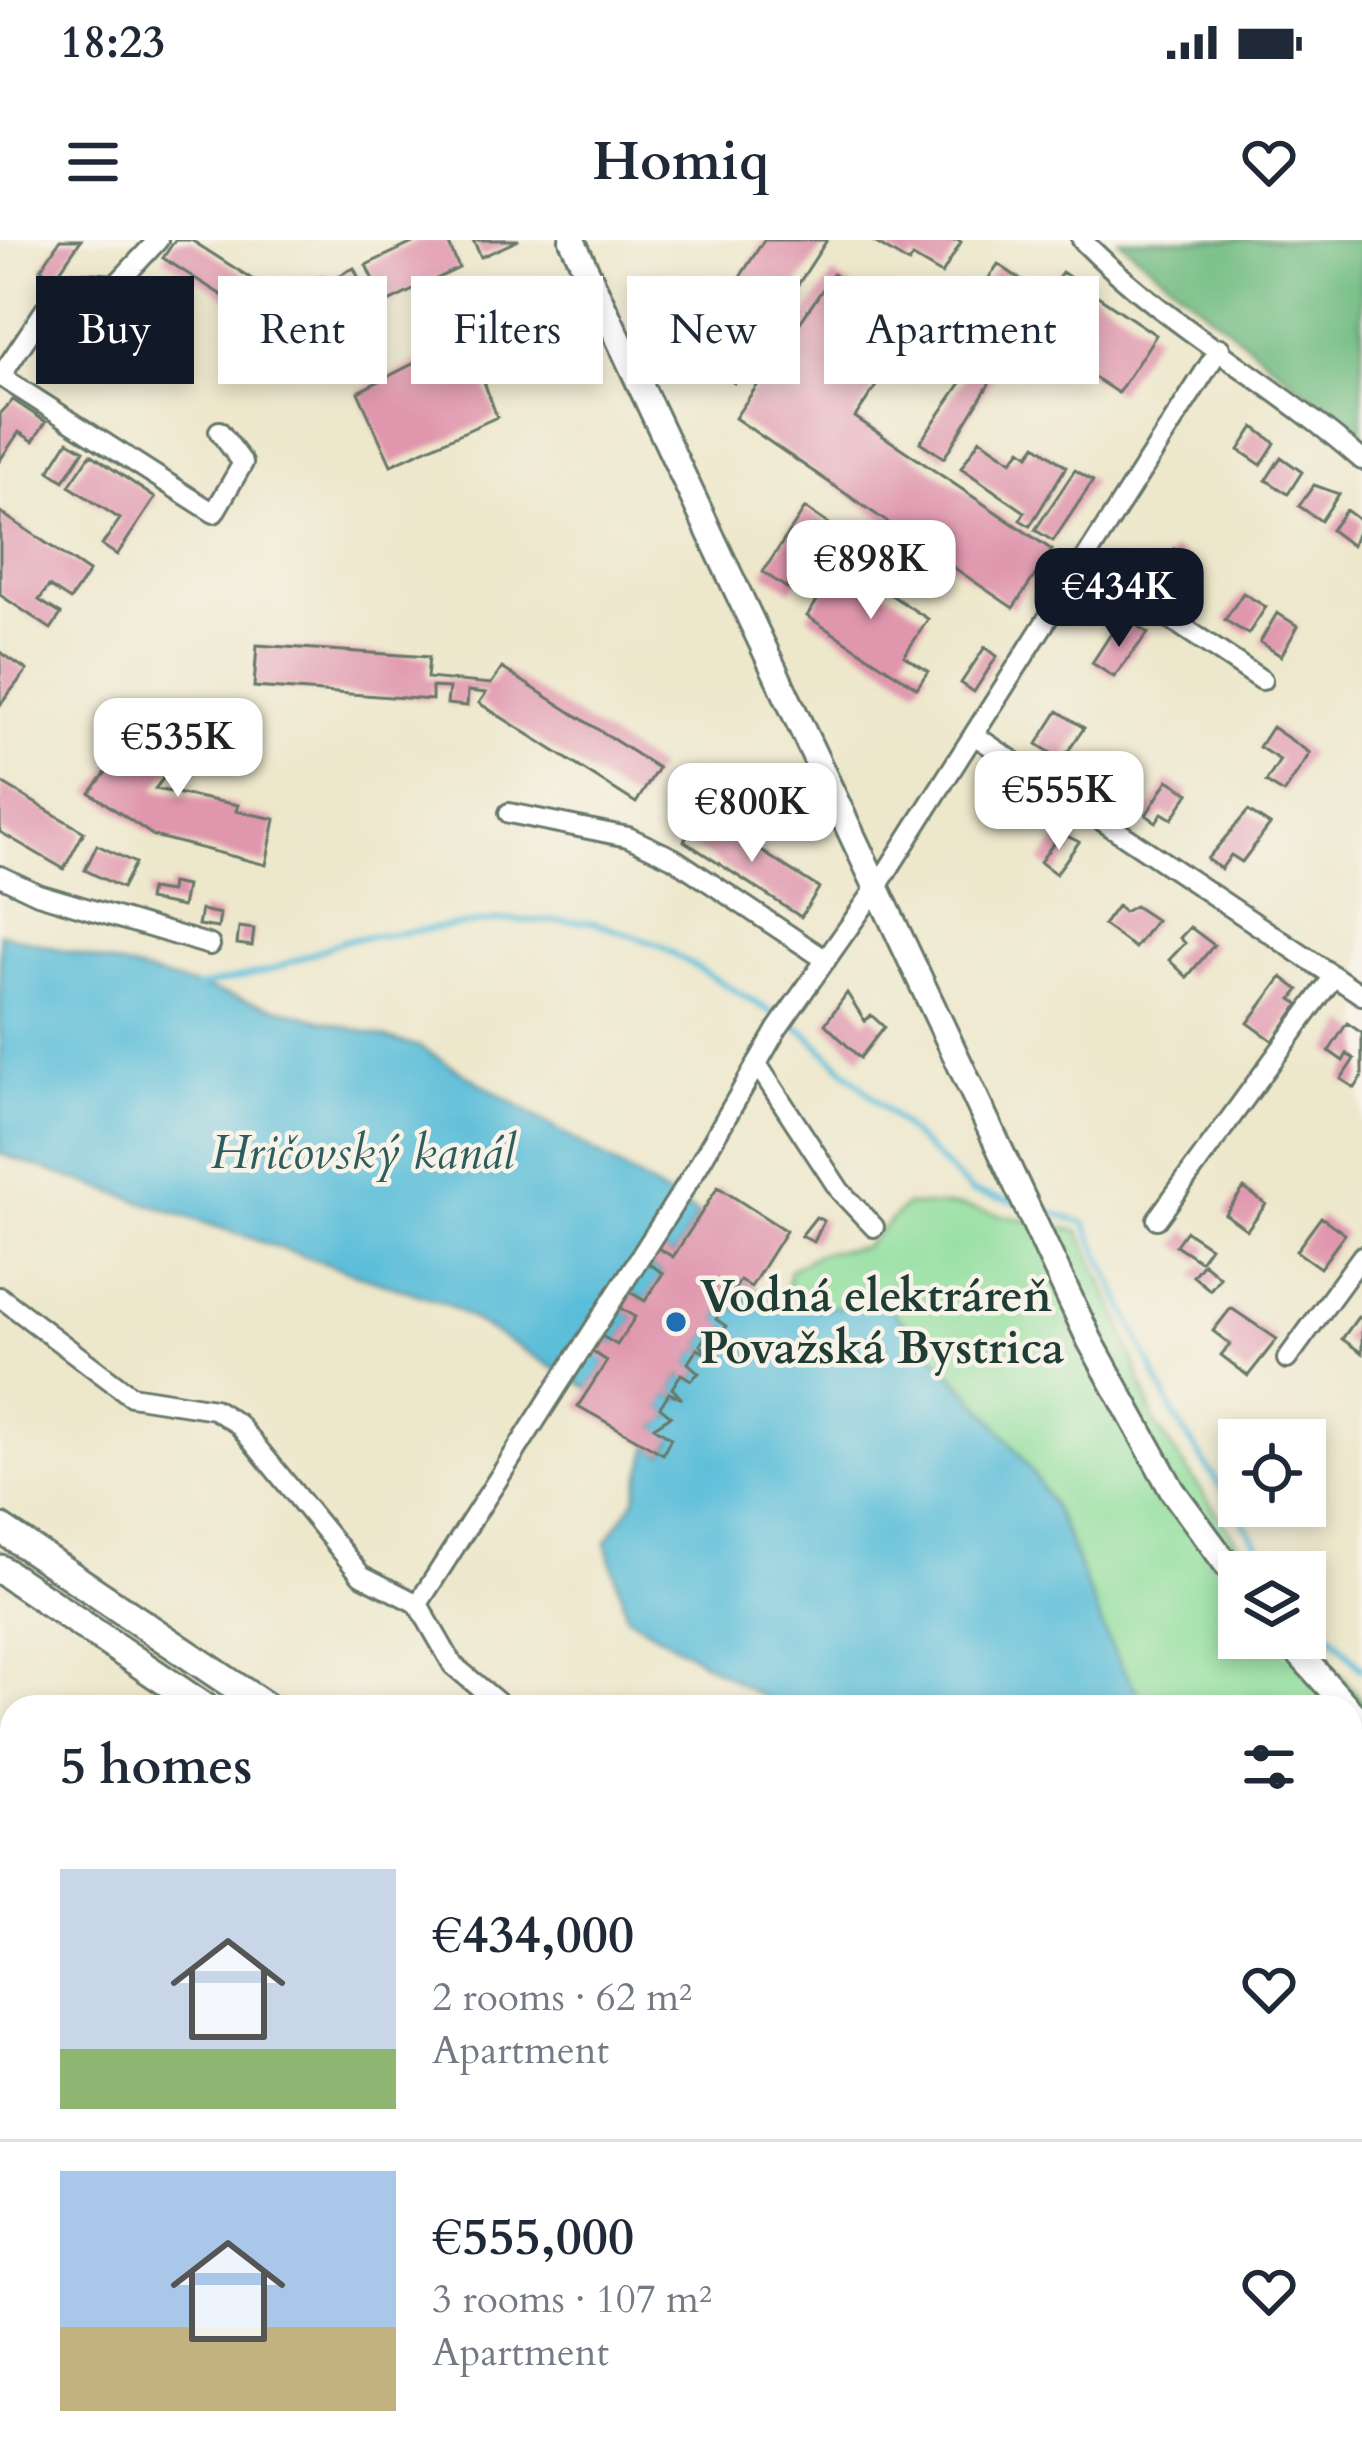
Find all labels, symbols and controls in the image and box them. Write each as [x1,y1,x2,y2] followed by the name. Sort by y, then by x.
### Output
[60,12,165,73] text: 18:23
[593,126,769,199] text: Homiq
[60,129,126,195] icon: menu
[1236,129,1302,195] icon: heart
[36,276,194,384] chip: Buy
[218,276,387,384] chip: Rent
[411,276,603,384] chip: Filters
[627,276,800,384] chip: New
[824,276,1099,384] chip: Apartment
[787,520,955,622] pin: €898K
[814,532,928,585] text: €898K
[1035,548,1203,650] pin: €434K
[1062,560,1176,613] text: €434K
[94,698,262,800] pin: €535K
[121,710,235,763] text: €535K
[975,751,1143,853] pin: €555K
[668,763,836,865] pin: €800K
[1002,763,1116,816] text: €555K
[695,775,809,828] text: €800K
[211,1120,517,1185] water label: Hričovský kanál
[700,1266,1064,1379] place label: Vodná elektráreň Považská Bystrica
[663,1309,689,1335] marker: Vodná elektráreň Považská Bystrica
[1218,1419,1326,1659] map controls
[1218,1419,1326,1527] button: locate
[1218,1551,1326,1659] button: layers
[60,1732,252,1802] text: 5 homes
[1236,1734,1302,1800] icon: filters
[432,1901,634,1971] text: €434,000
[156,1917,300,2061] icon: home
[1236,1956,1302,2022] icon: heart
[432,1971,692,2024] text: 2 rooms · 62 m²
[432,2024,609,2077] text: Apartment
[432,2203,634,2273] text: €555,000
[156,2219,300,2363] icon: home
[1236,2258,1302,2324] icon: heart
[432,2273,712,2326] text: 3 rooms · 107 m²
[432,2326,609,2379] text: Apartment

